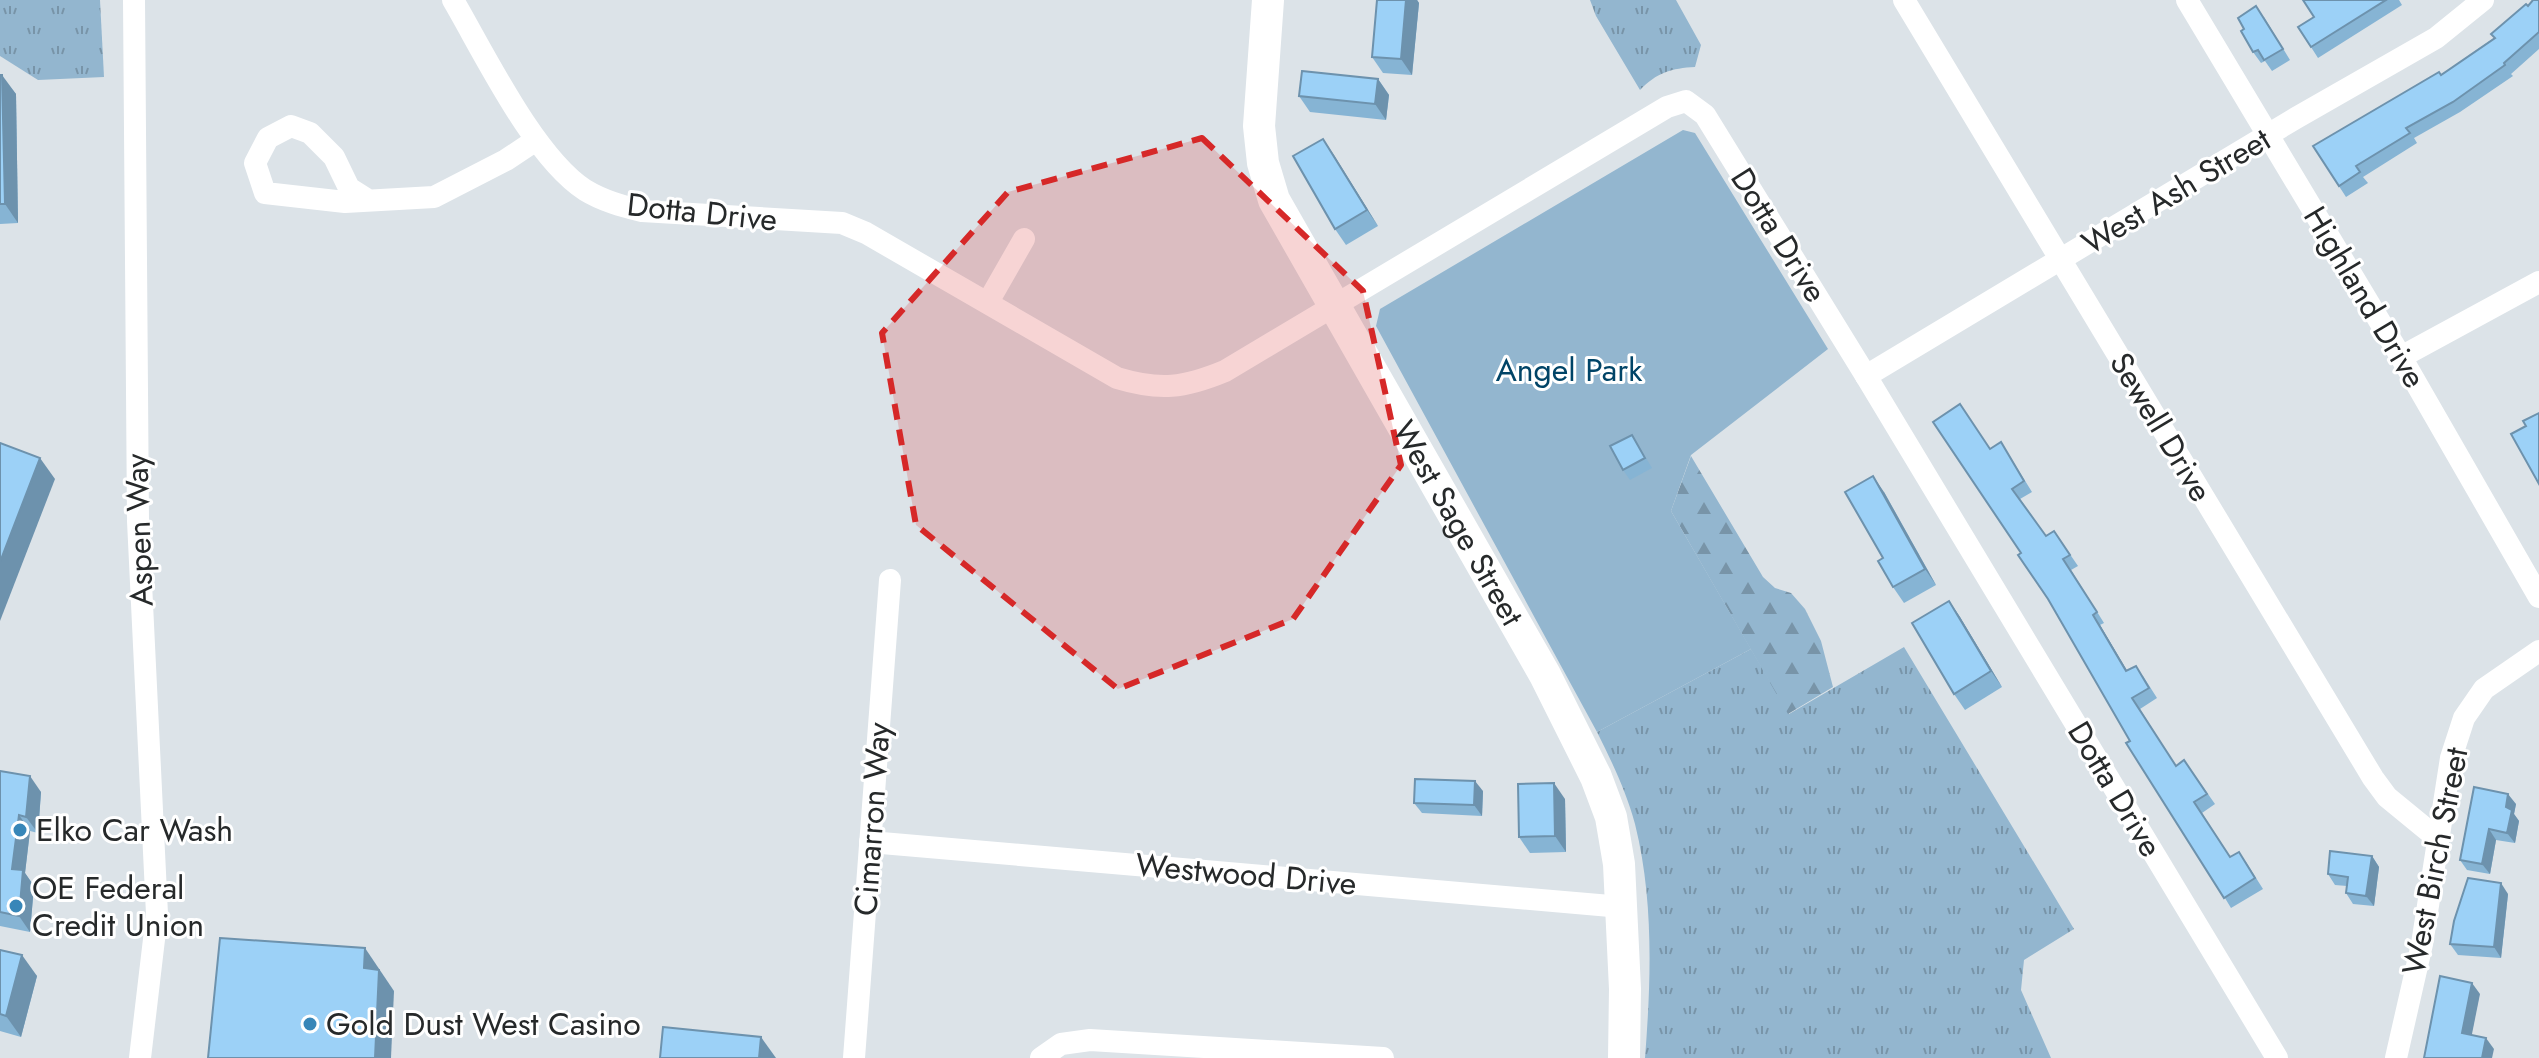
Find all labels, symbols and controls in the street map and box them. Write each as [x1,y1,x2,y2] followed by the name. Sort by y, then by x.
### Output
[2073,116,2279,265] street label: West Ash Street
[1720,159,1838,311] street label: Dotta Drive
[625,181,779,243] street label: Dotta Drive
[2293,197,2437,397] street label: Highland Drive
[2098,344,2224,510] street label: Sewell Drive
[1496,347,1643,393] park label: Angel Park
[1381,412,1535,634] street label: West Sage Street
[113,452,165,607] street label: Aspen Way
[2056,713,2174,865] street label: Dotta Drive
[842,720,902,917] street label: Cimarron Way
[2390,743,2480,979] street label: West Birch Street
[36,807,233,853] place label: Elko Car Wash
[11,821,29,839] marker: Elko Car Wash
[1134,841,1358,907] street label: Westwood Drive
[32,865,204,948] place label: OE Federal Credit Union
[7,897,25,915] marker: OE Federal Credit Union
[326,1001,641,1047] place label: Gold Dust West Casino
[301,1015,319,1033] marker: Gold Dust West Casino

